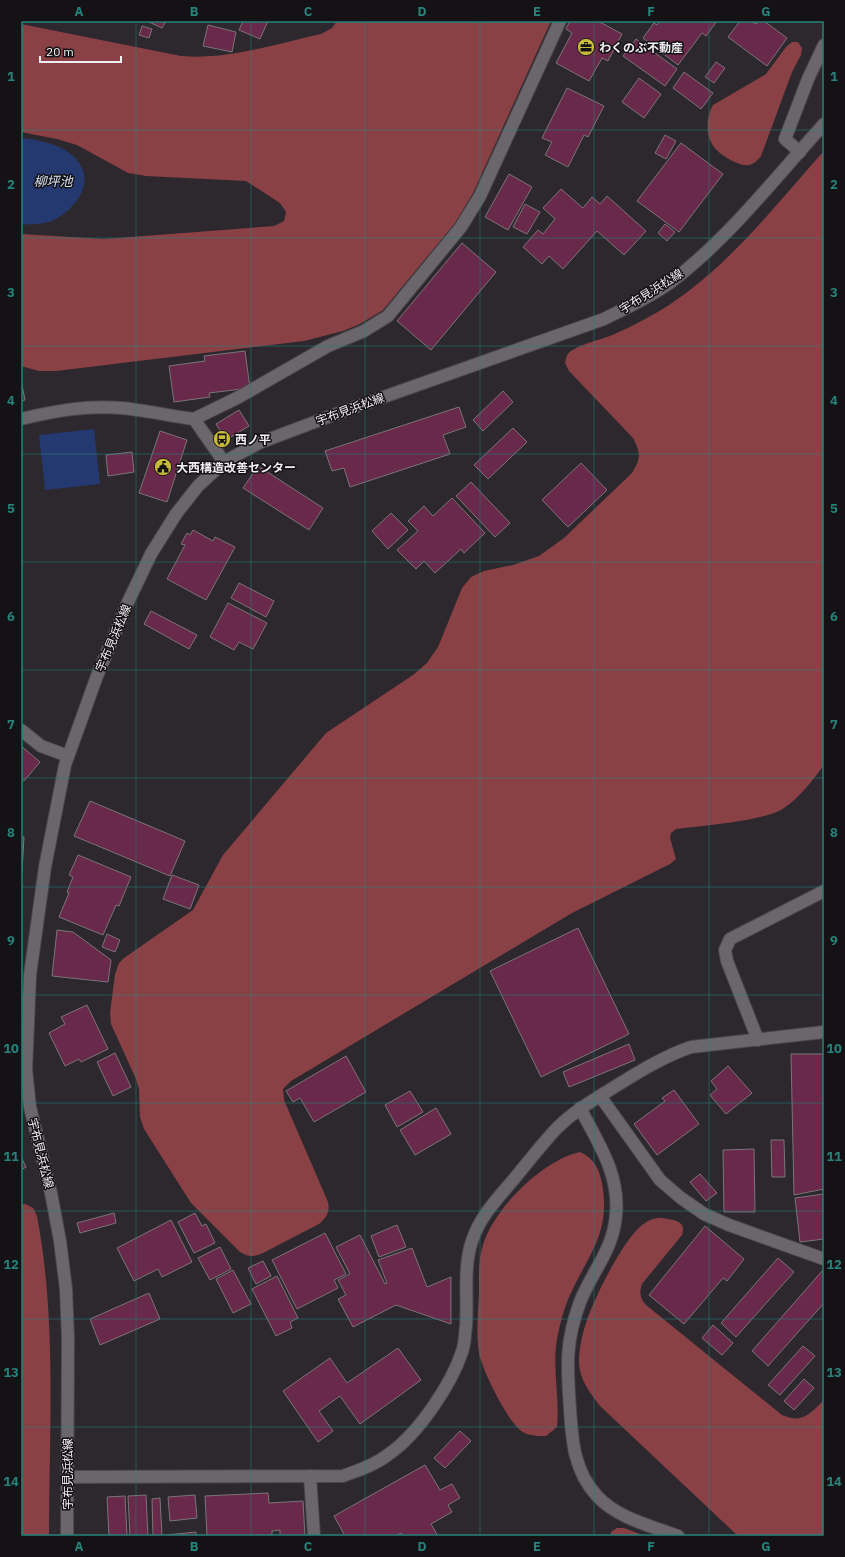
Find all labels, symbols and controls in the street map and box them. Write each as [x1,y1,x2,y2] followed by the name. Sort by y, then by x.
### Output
[75,3,84,20] text: A
[190,3,199,20] text: B
[304,3,313,20] text: C
[417,3,427,20] text: D
[533,3,541,20] text: E
[647,3,655,20] text: F
[761,3,771,20] text: G
[576,37,596,57] office icon: わくのぶ不動産
[40,38,121,64] scale bar
[599,40,683,55] place label: わくのぶ不動産
[46,44,74,59] text: 20 m
[7,68,15,85] text: 1
[830,68,838,85] text: 1
[33,173,74,190] water label: 柳坪池
[7,176,15,193] text: 2
[830,176,838,193] text: 2
[616,266,686,316] street label: 宇布見浜松線
[7,284,15,301] text: 3
[830,284,838,301] text: 3
[314,390,386,428] street label: 宇布見浜松線
[7,392,15,409] text: 4
[830,392,838,409] text: 4
[212,429,232,449] bus stop icon: 西ノ平
[235,432,271,447] place label: 西ノ平
[153,457,173,477] public building icon: 大西構造改善センター
[176,460,296,475] place label: 大西構造改善センター
[7,500,15,517] text: 5
[830,500,838,517] text: 5
[92,602,134,674] street label: 宇布見浜松線
[7,608,15,625] text: 6
[830,608,838,625] text: 6
[7,716,15,733] text: 7
[830,716,838,733] text: 7
[7,824,15,841] text: 8
[830,824,838,841] text: 8
[7,932,15,949] text: 9
[830,932,838,949] text: 9
[3,1040,19,1057] text: 10
[826,1040,842,1057] text: 10
[25,1116,57,1190] street label: 宇布見浜松線
[3,1148,19,1165] text: 11
[826,1148,842,1165] text: 11
[3,1256,19,1273] text: 12
[826,1256,842,1273] text: 12
[3,1364,19,1381] text: 13
[826,1364,842,1381] text: 13
[60,1438,75,1510] street label: 宇布見浜松線
[3,1473,19,1490] text: 14
[826,1473,842,1490] text: 14
[75,1538,84,1555] text: A
[190,1538,199,1555] text: B
[304,1538,313,1555] text: C
[417,1538,427,1555] text: D
[533,1538,541,1555] text: E
[647,1538,655,1555] text: F
[761,1538,771,1555] text: G

